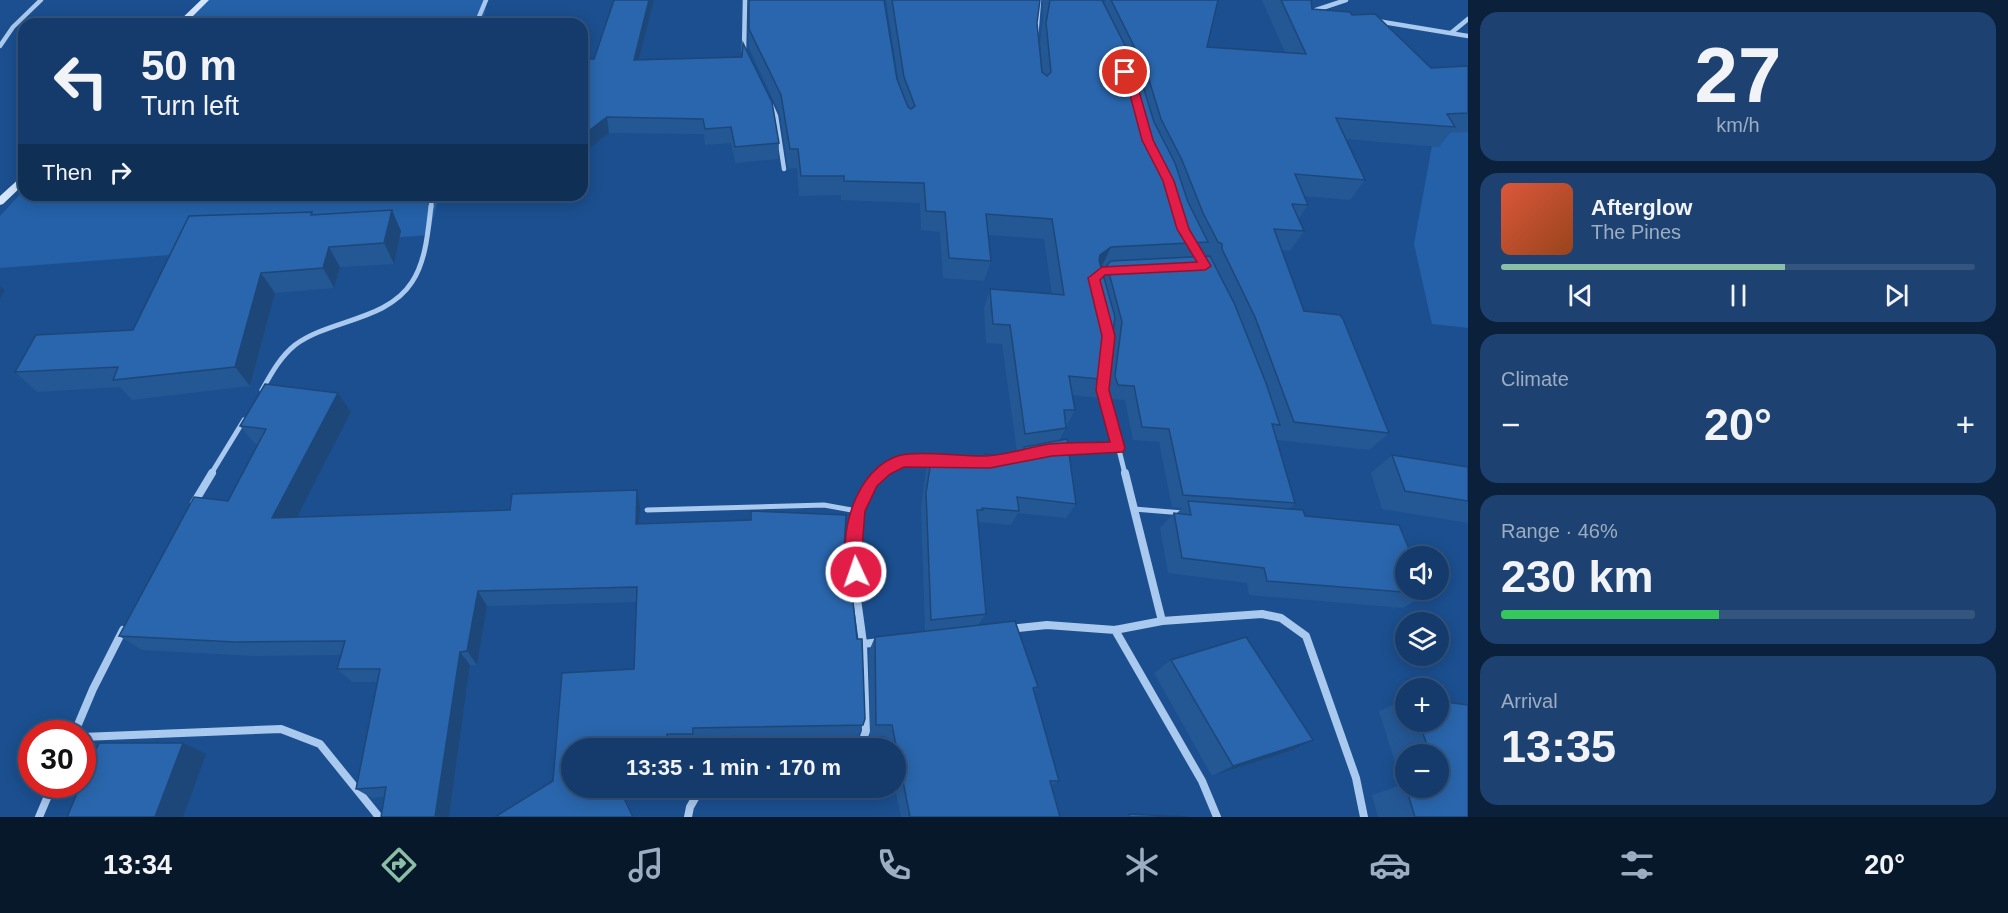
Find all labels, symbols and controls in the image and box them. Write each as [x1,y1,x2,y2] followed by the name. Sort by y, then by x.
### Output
[1695,31,1781,119] text: 27
[42,42,120,120] icon: left
[141,42,237,89] text: 50 m
[1099,46,1150,97] pin
[1108,55,1141,88] icon: arrive
[141,91,239,121] text: Turn left
[1716,114,1760,136] text: km/h
[104,156,137,189] icon: right
[42,160,92,185] text: Then
[1591,195,1692,220] text: Afterglow
[1591,221,1681,243] text: The Pines
[1564,279,1597,312] icon: previous
[1722,279,1755,312] icon: pause
[1880,279,1913,312] icon: next
[1501,368,1569,390] text: Climate
[1704,399,1772,450] text: 20°
[1501,406,1520,443] text: −
[1956,406,1975,443] text: +
[1501,520,1618,542] text: Range · 46%
[824,540,888,604] position arrow
[1395,546,1449,798] map controls
[1395,546,1449,600] button: sound
[1501,551,1654,602] text: 230 km
[1395,612,1449,666] button: layers
[1395,678,1449,732] button: +
[1501,690,1558,712] text: Arrival
[18,720,96,798] speed limit sign: 30
[1501,721,1616,772] text: 13:35
[1395,744,1449,798] button: −
[626,755,841,780] text: 13:35 · 1 min · 170 m
[378,844,420,886] icon: directions
[625,844,667,886] icon: music
[873,844,915,886] icon: phone
[1121,844,1163,886] icon: climate
[1369,844,1411,886] icon: car
[1616,844,1658,886] icon: filters
[103,850,172,880] text: 13:34
[1864,850,1905,880] text: 20°

